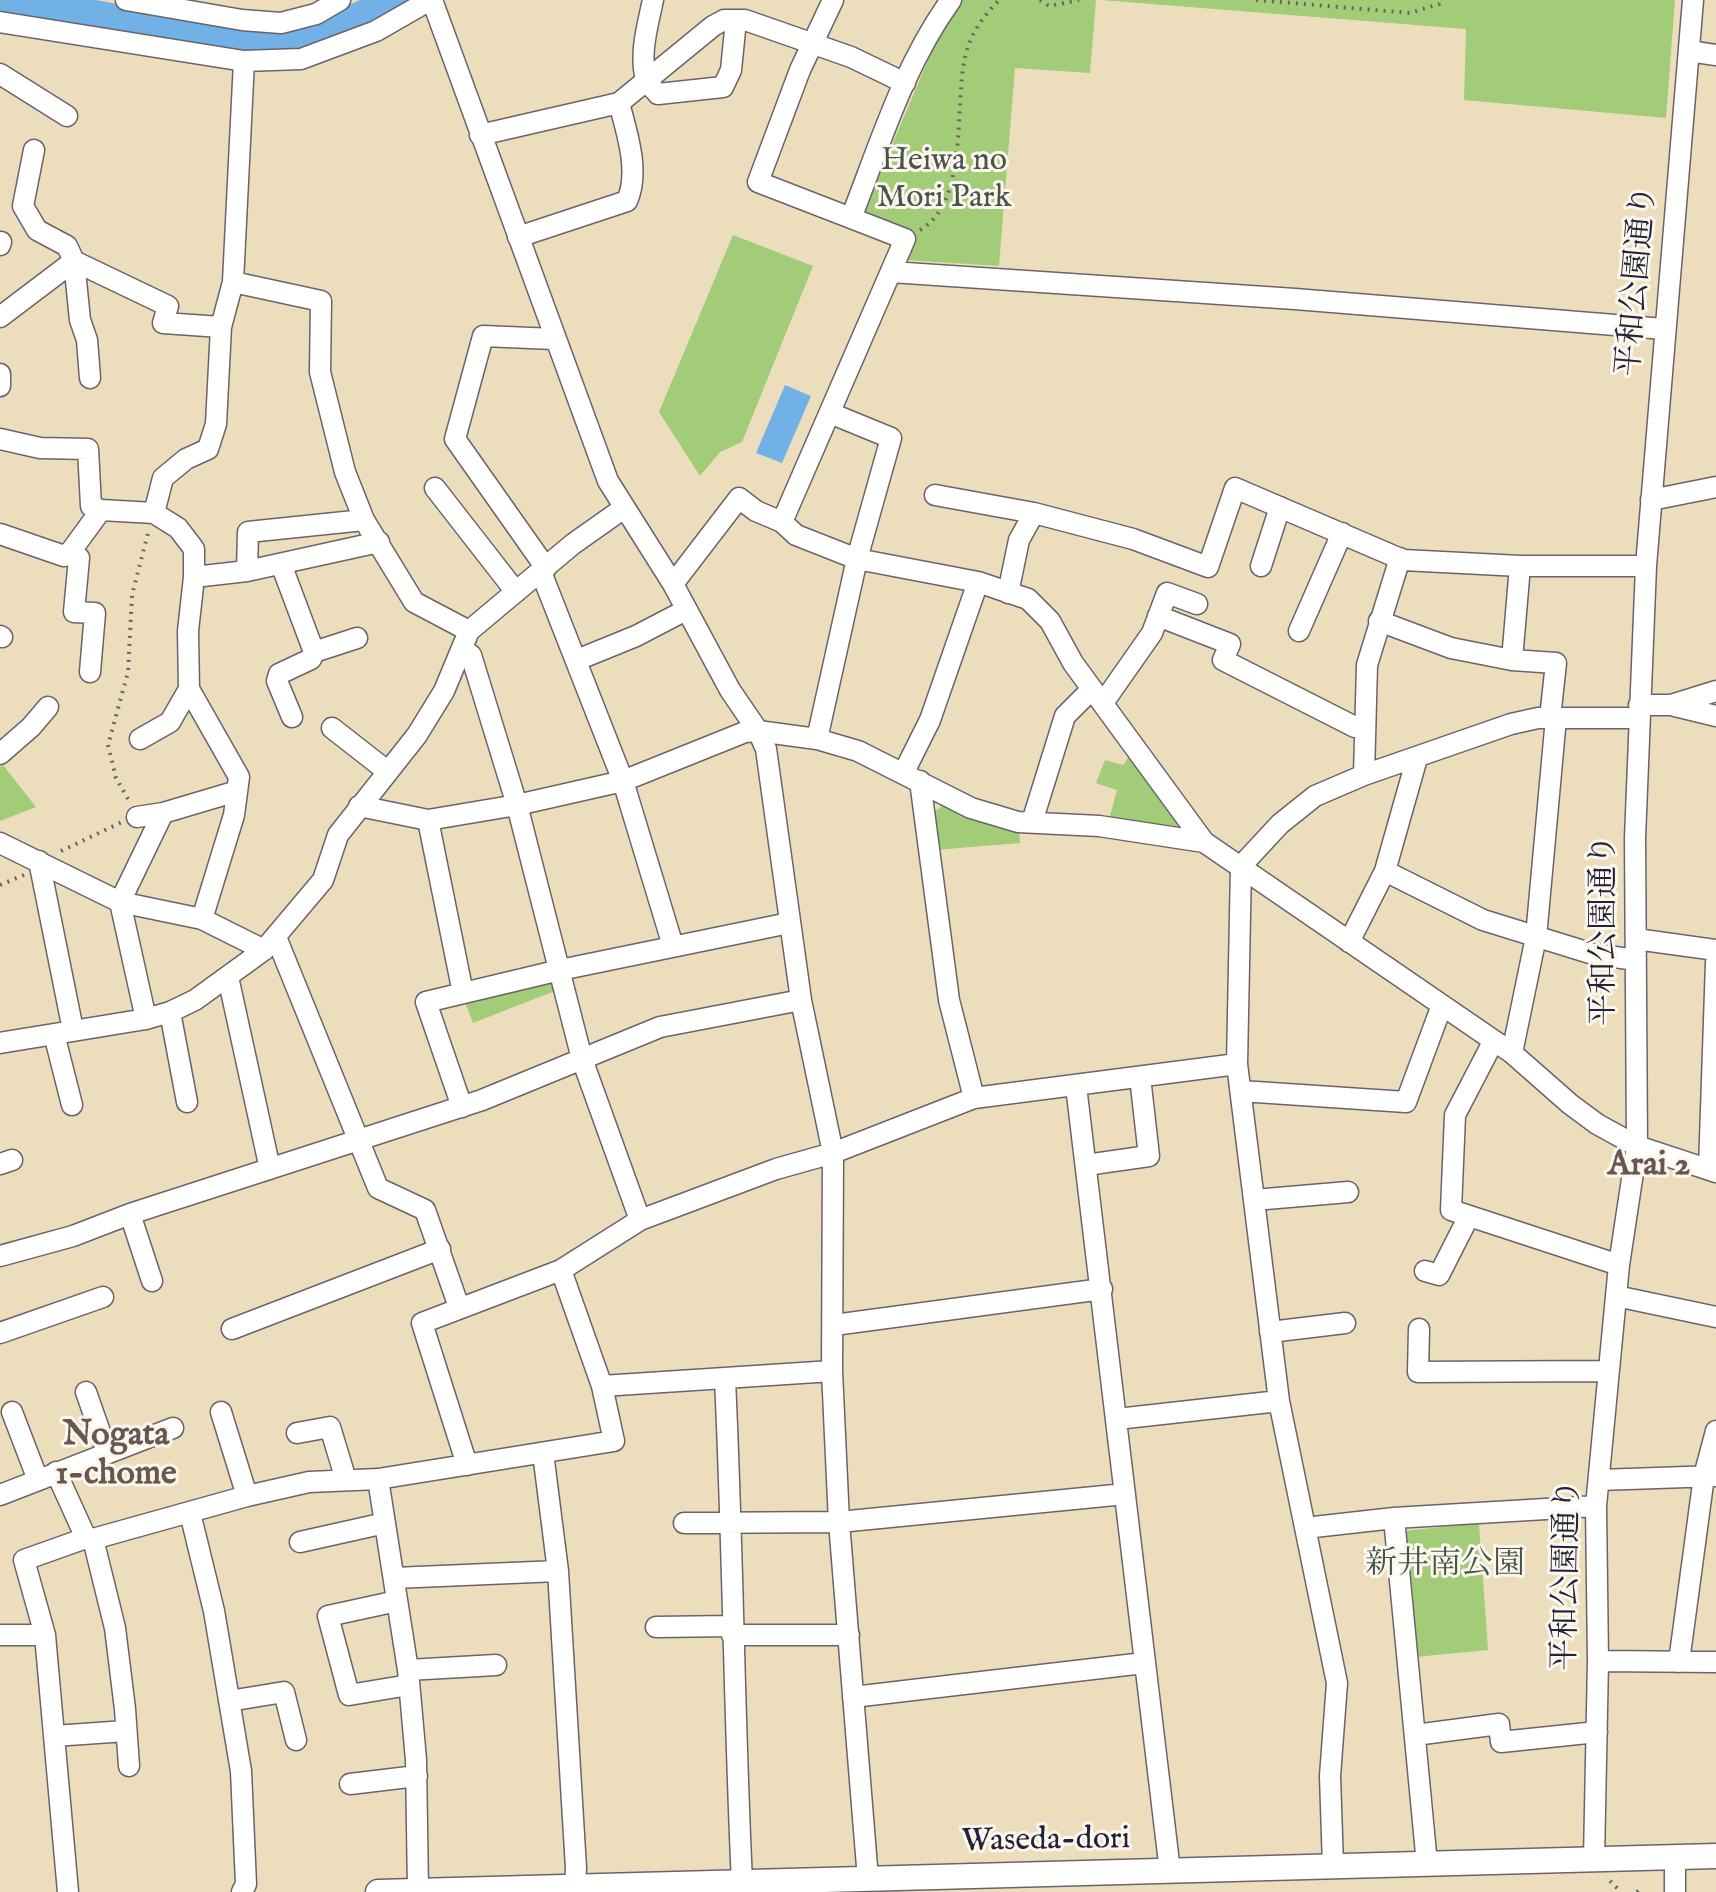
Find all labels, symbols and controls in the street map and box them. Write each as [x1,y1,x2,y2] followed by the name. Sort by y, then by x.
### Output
[876,143,1012,218] park label: Heiwa no Mori Park
[1612,184,1666,378] street label: 平和公園通り
[1587,834,1625,1026] street label: 平和公園通り
[1608,1147,1690,1187] district label: Arai 2
[55,1417,177,1496] district label: Nogata 1-chome
[1548,1479,1590,1671] street label: 平和公園通り
[1365,1547,1525,1585] park label: 新井南公園
[961,1821,1131,1863] street label: Waseda-dori

